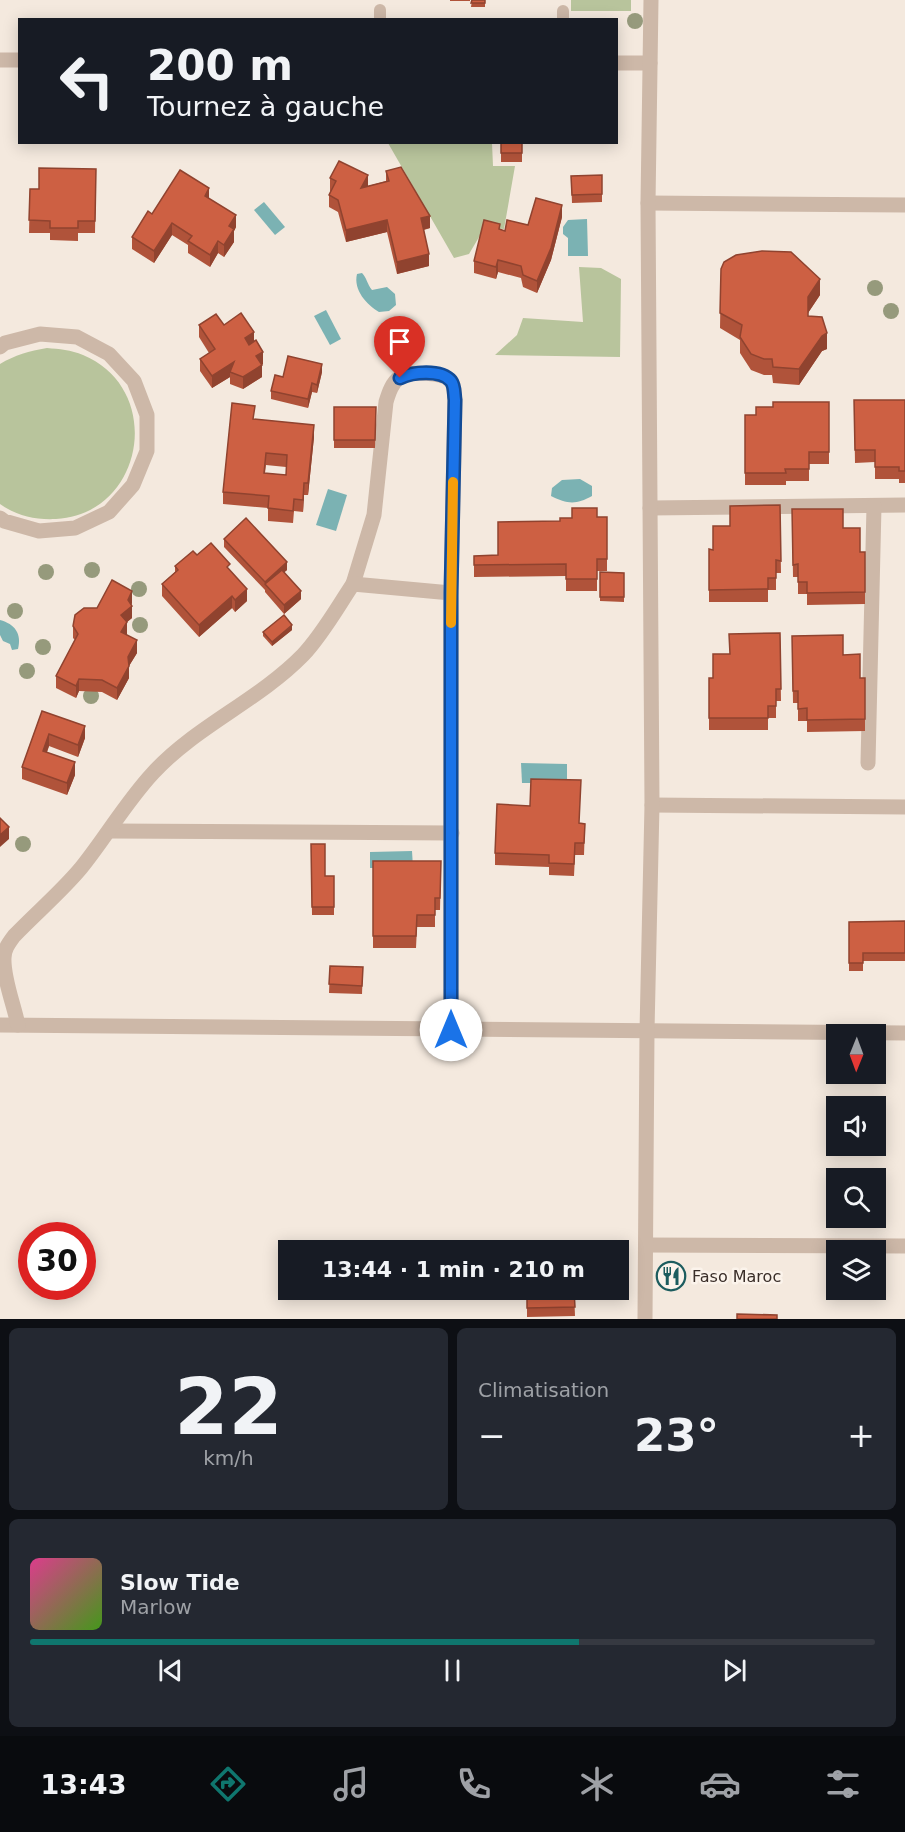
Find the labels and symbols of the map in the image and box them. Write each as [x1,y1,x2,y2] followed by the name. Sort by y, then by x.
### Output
[374,316,425,378] pin
[419,998,483,1062] position arrow
[826,1024,886,1084] north arrow
[18,1222,96,1300] speed limit sign: 30
[655,1260,687,1292] restaurant icon: Faso Maroc
[692,1267,781,1286] place label: Faso Maroc

